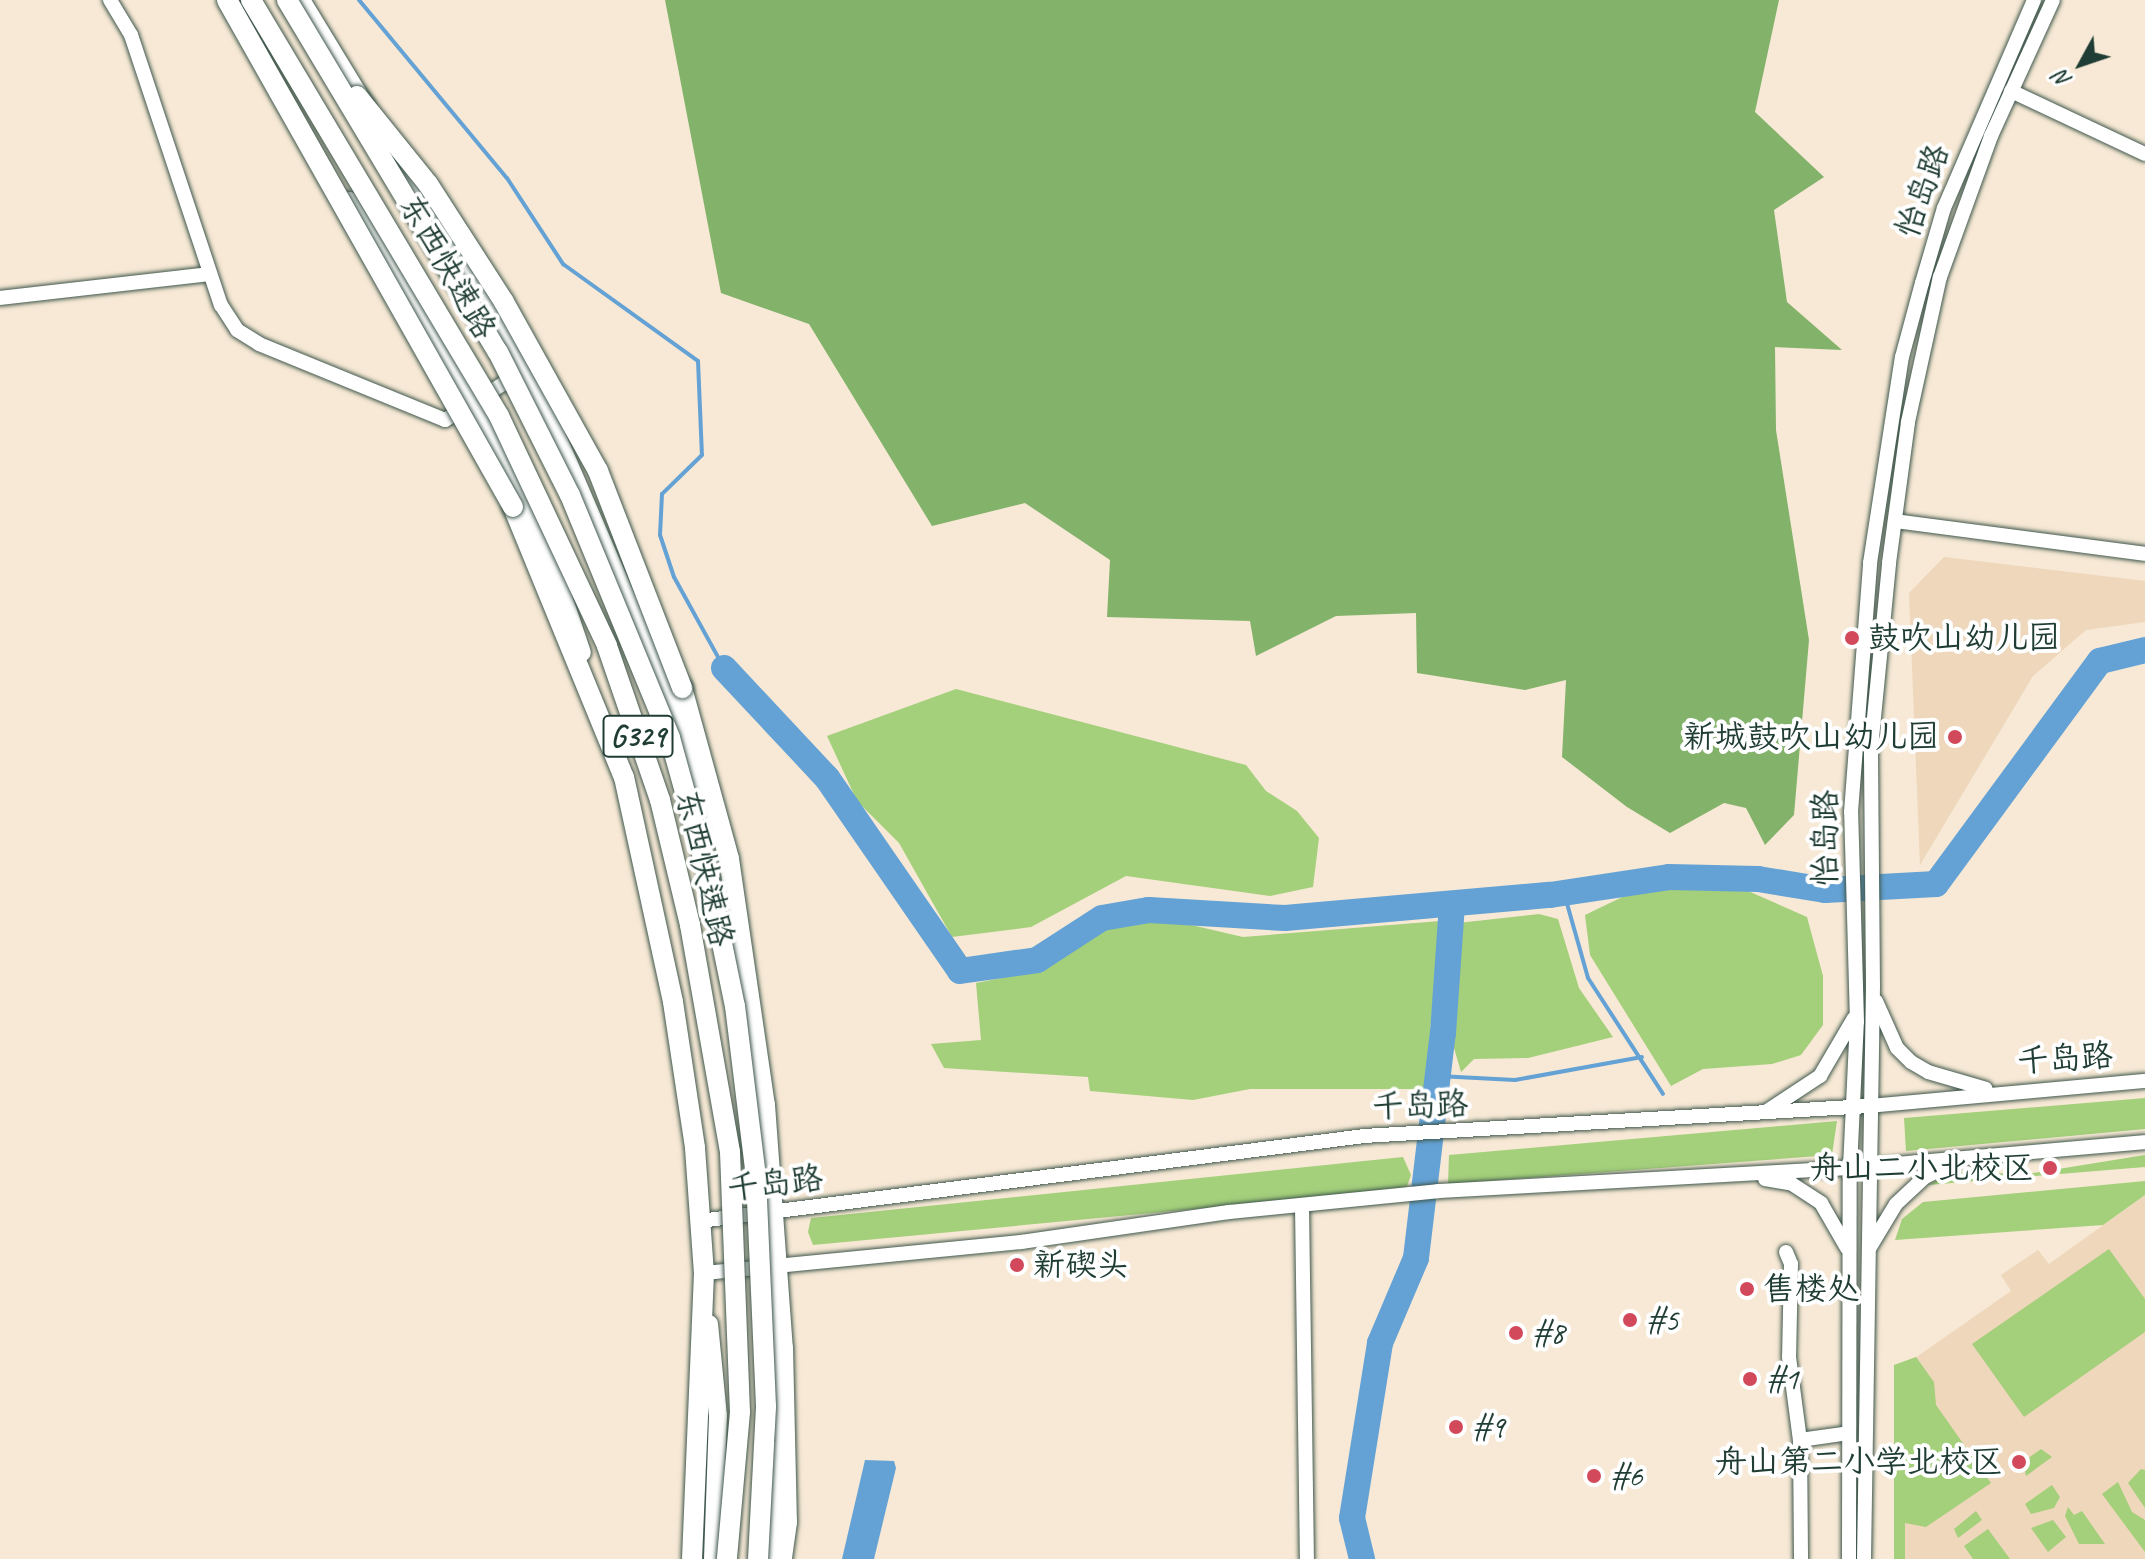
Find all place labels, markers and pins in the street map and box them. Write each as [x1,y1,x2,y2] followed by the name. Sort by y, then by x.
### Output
[1868,619,2060,657] place label: 鼓吹山幼儿园
[1843,629,1861,647] marker: 鼓吹山幼儿园
[1683,718,1939,756] place label: 新城鼓吹山幼儿园
[1946,728,1964,746] marker: 新城鼓吹山幼儿园
[1810,1149,2034,1187] place label: 舟山二小北校区
[2041,1159,2059,1177] marker: 舟山二小北校区
[1033,1246,1129,1284] place label: 新碶头
[1008,1256,1026,1274] marker: 新碶头
[1763,1270,1859,1308] place label: 售楼处
[1738,1280,1756,1298] marker: 售楼处
[1646,1301,1678,1339] place label: #5
[1621,1311,1639,1329] marker: #5
[1532,1314,1564,1352] place label: #8
[1507,1324,1525,1342] marker: #8
[1766,1360,1798,1398] place label: #1
[1741,1370,1759,1388] marker: #1
[1472,1408,1504,1446] place label: #9
[1447,1418,1465,1436] marker: #9
[1715,1443,2003,1481] place label: 舟山第二小学北校区
[2010,1453,2028,1471] marker: 舟山第二小学北校区
[1610,1457,1642,1495] place label: #6
[1585,1467,1603,1485] marker: #6

